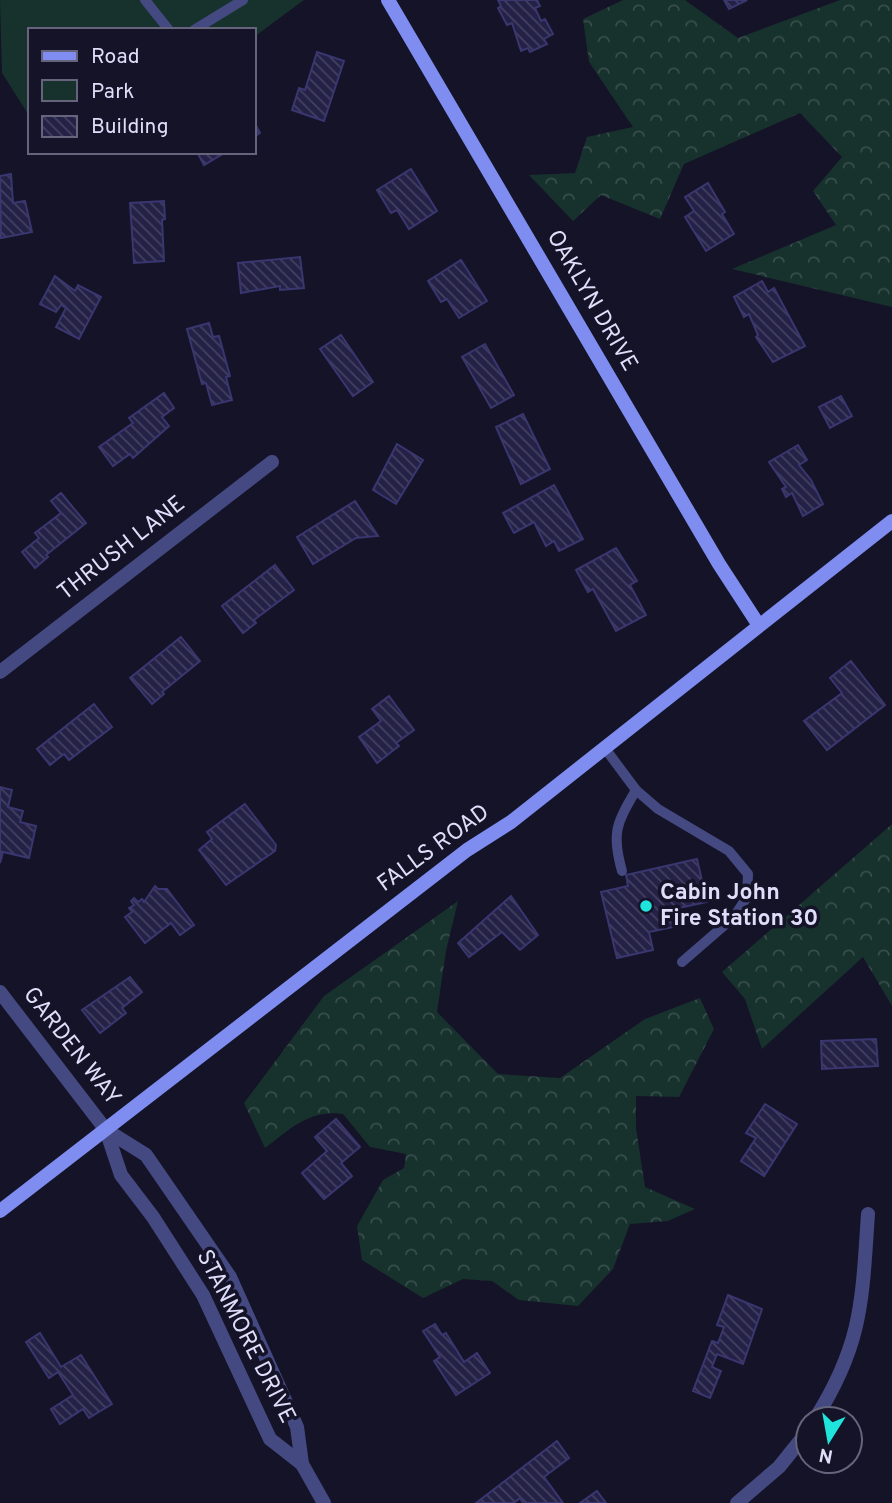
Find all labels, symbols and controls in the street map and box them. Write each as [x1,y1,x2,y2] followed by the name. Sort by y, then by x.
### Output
[28,28,256,154] legend
[91,44,140,71] text: Road
[91,79,134,106] text: Park
[91,114,169,141] text: Building
[539,225,643,377] street label: OAKLYN DRIVE
[52,490,192,608] street label: THRUSH LANE
[372,799,496,899] street label: FALLS ROAD
[660,879,818,934] place label: Cabin John Fire Station 30
[638,898,654,914] marker: Cabin John Fire Station 30
[16,982,126,1112] street label: GARDEN WAY
[189,1245,301,1429] street label: STANMORE DRIVE
[794,1405,864,1475] north arrow
[817,1442,835,1468] text: N

